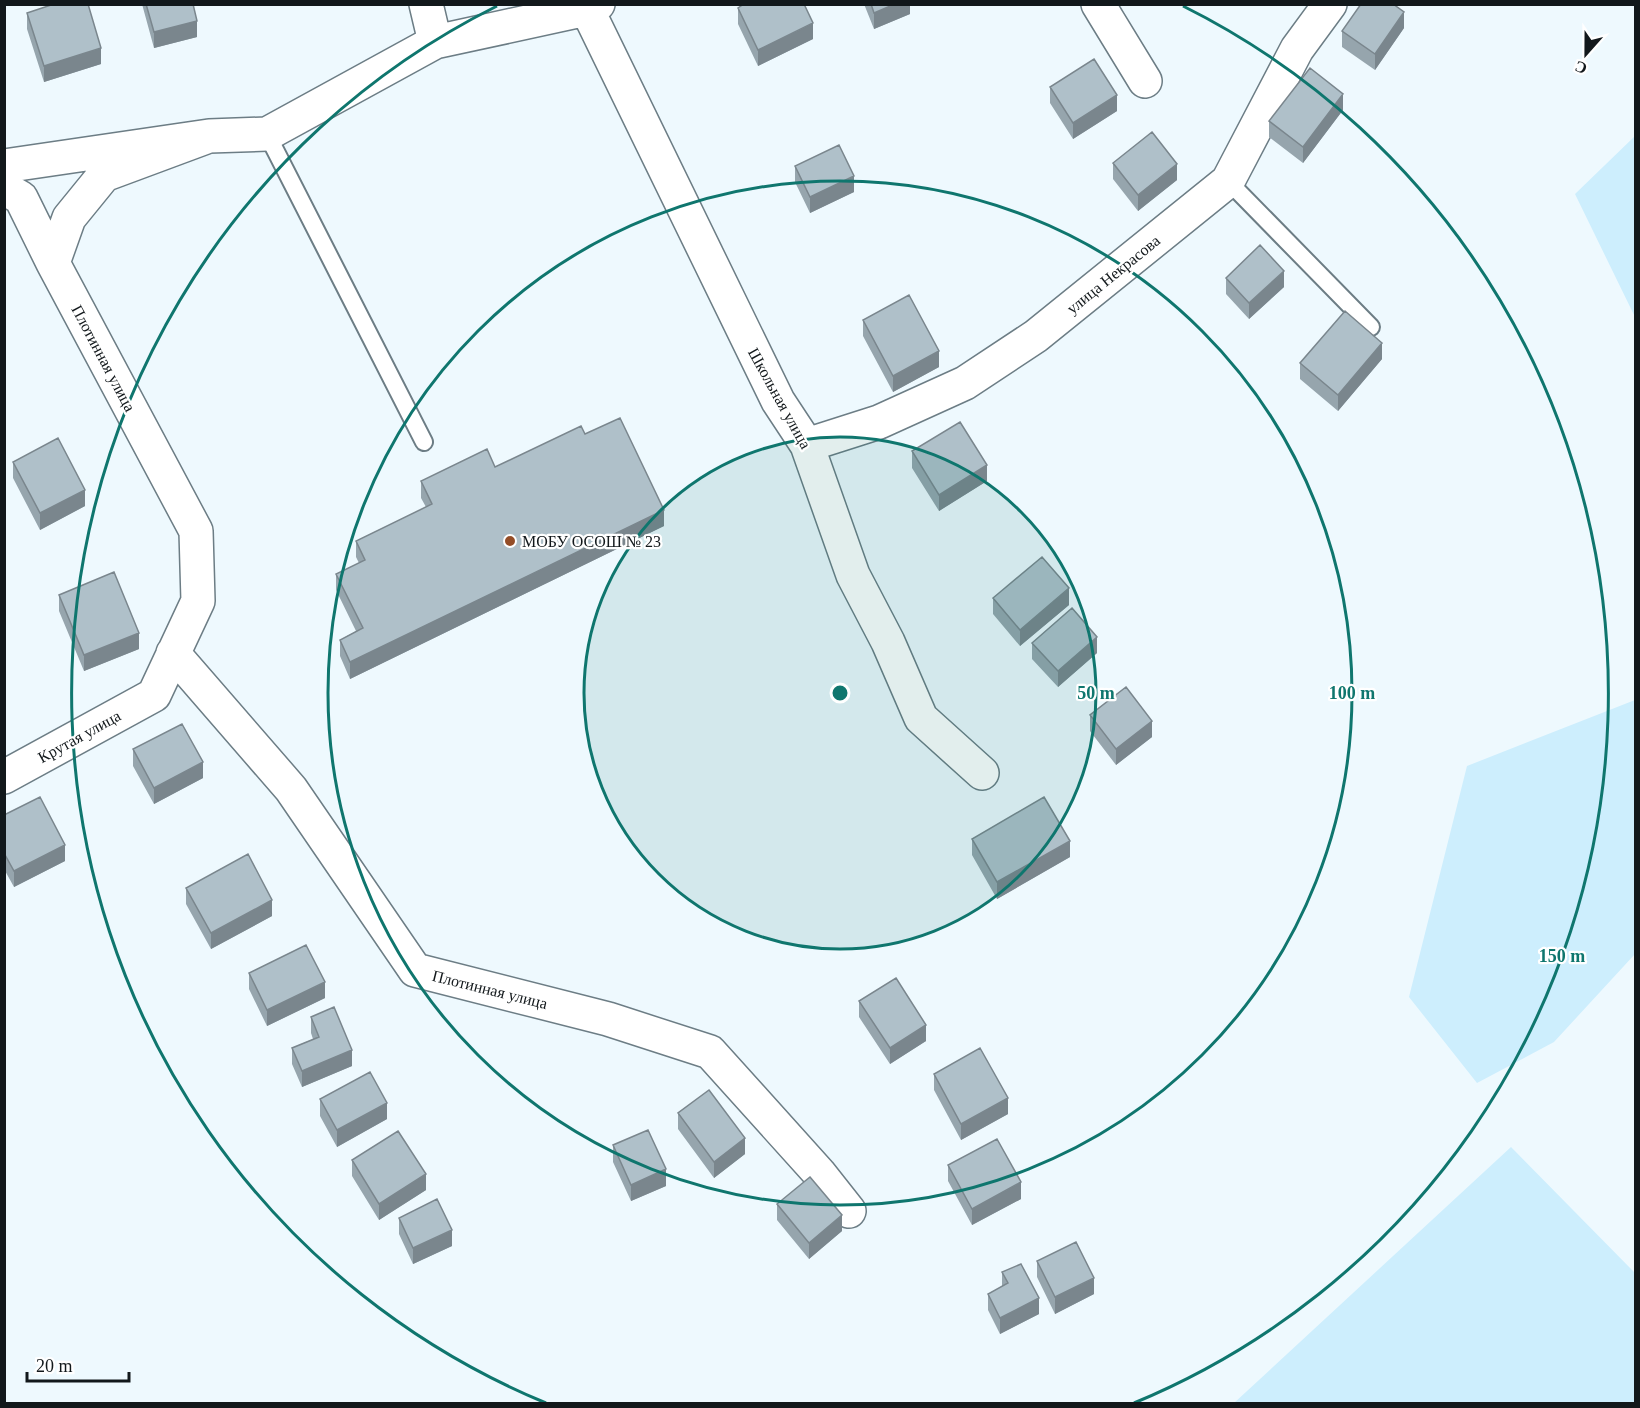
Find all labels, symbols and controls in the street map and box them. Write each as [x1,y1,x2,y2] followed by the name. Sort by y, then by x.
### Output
[1556,24,1616,84] north arrow
[1572,58,1589,78] text: С
[1063,232,1164,318] street label: улица Некрасова
[67,302,139,415] street label: Плотинная улица
[744,345,814,452] street label: Школьная улица
[522,533,661,550] place label: МОБУ ОСОШ № 23
[503,534,517,548] marker: МОБУ ОСОШ № 23
[830,683,850,703] centre of rings
[1077,683,1115,703] text: 50 m
[1329,683,1375,703] text: 100 m
[35,707,124,767] street label: Крутая улица
[1539,946,1585,966] text: 150 m
[430,967,549,1013] street label: Плотинная улица
[27,1345,129,1383] scale bar
[36,1356,73,1376] text: 20 m

